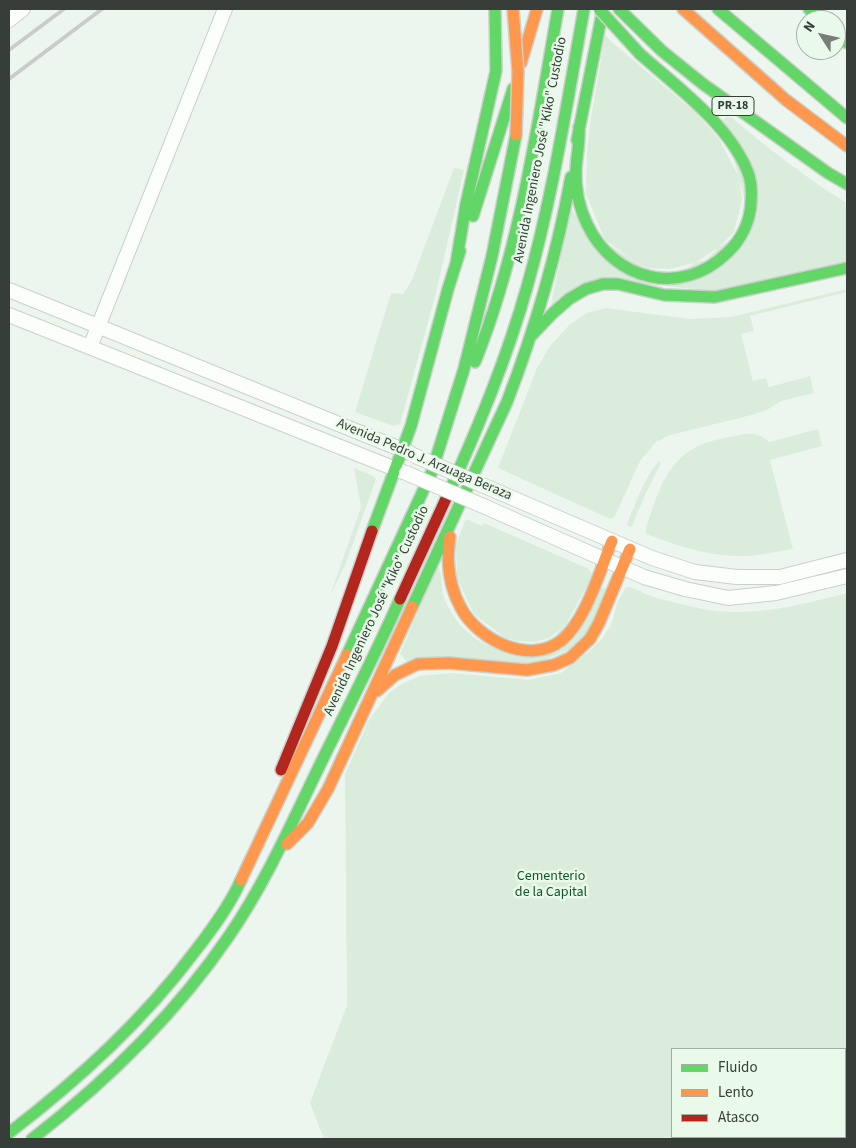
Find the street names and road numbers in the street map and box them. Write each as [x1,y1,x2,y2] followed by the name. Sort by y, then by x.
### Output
[511,36,571,264] street label: Avenida Ingeniero José "Kiko" Custodio
[712,96,754,115] road number: PR-18
[334,415,514,505] street label: Avenida Pedro J. Arzuaga Beraza
[321,503,433,719] street label: Avenida Ingeniero José "Kiko" Custodio

